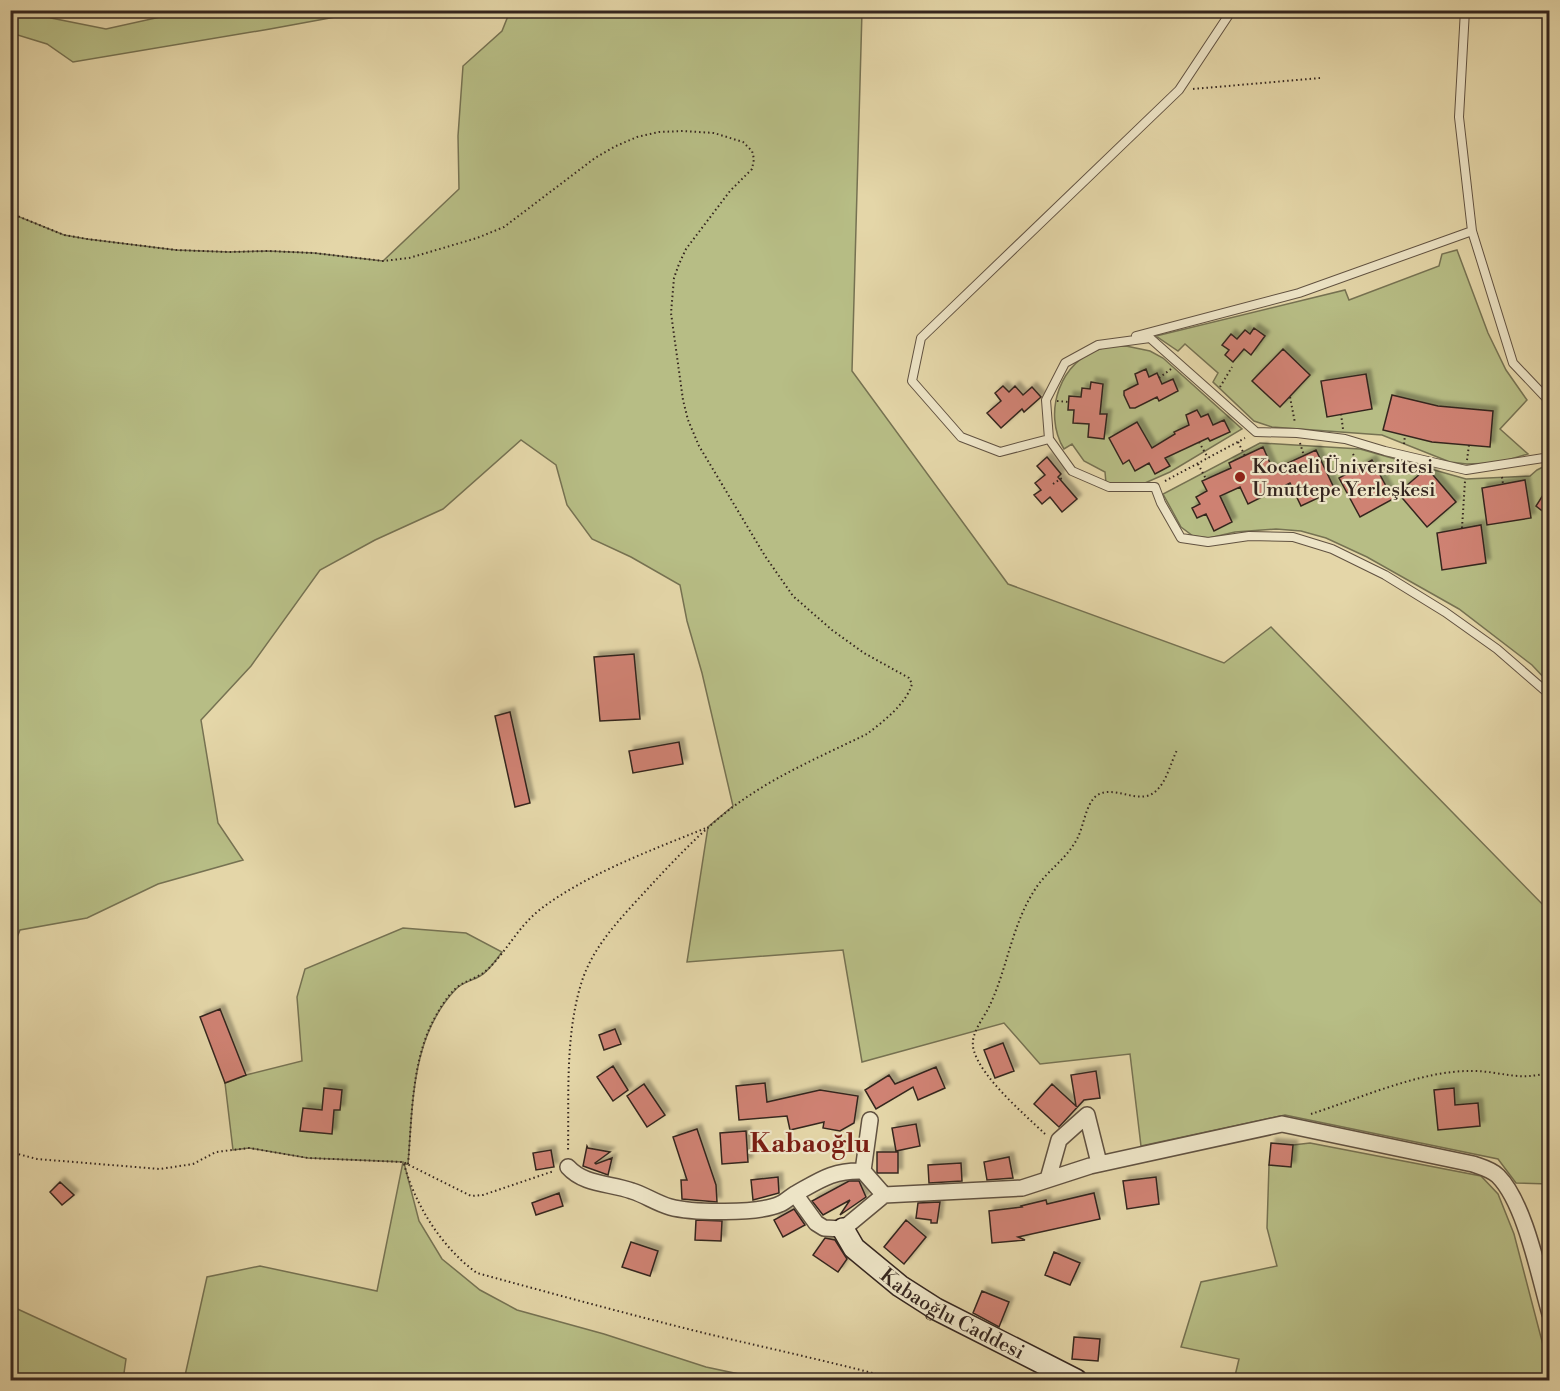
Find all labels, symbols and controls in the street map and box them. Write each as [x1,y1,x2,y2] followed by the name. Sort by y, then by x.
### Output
[1252,454,1436,503] place label: Kocaeli Üniversitesi Umuttepe Yerleşkesi
[1233,470,1247,484] marker: Kocaeli Üniversitesi Umuttepe Yerleşkesi
[750,1128,870,1160] district label: Kabaoğlu
[874,1264,1029,1366] street label: Kabaoğlu Caddesi

